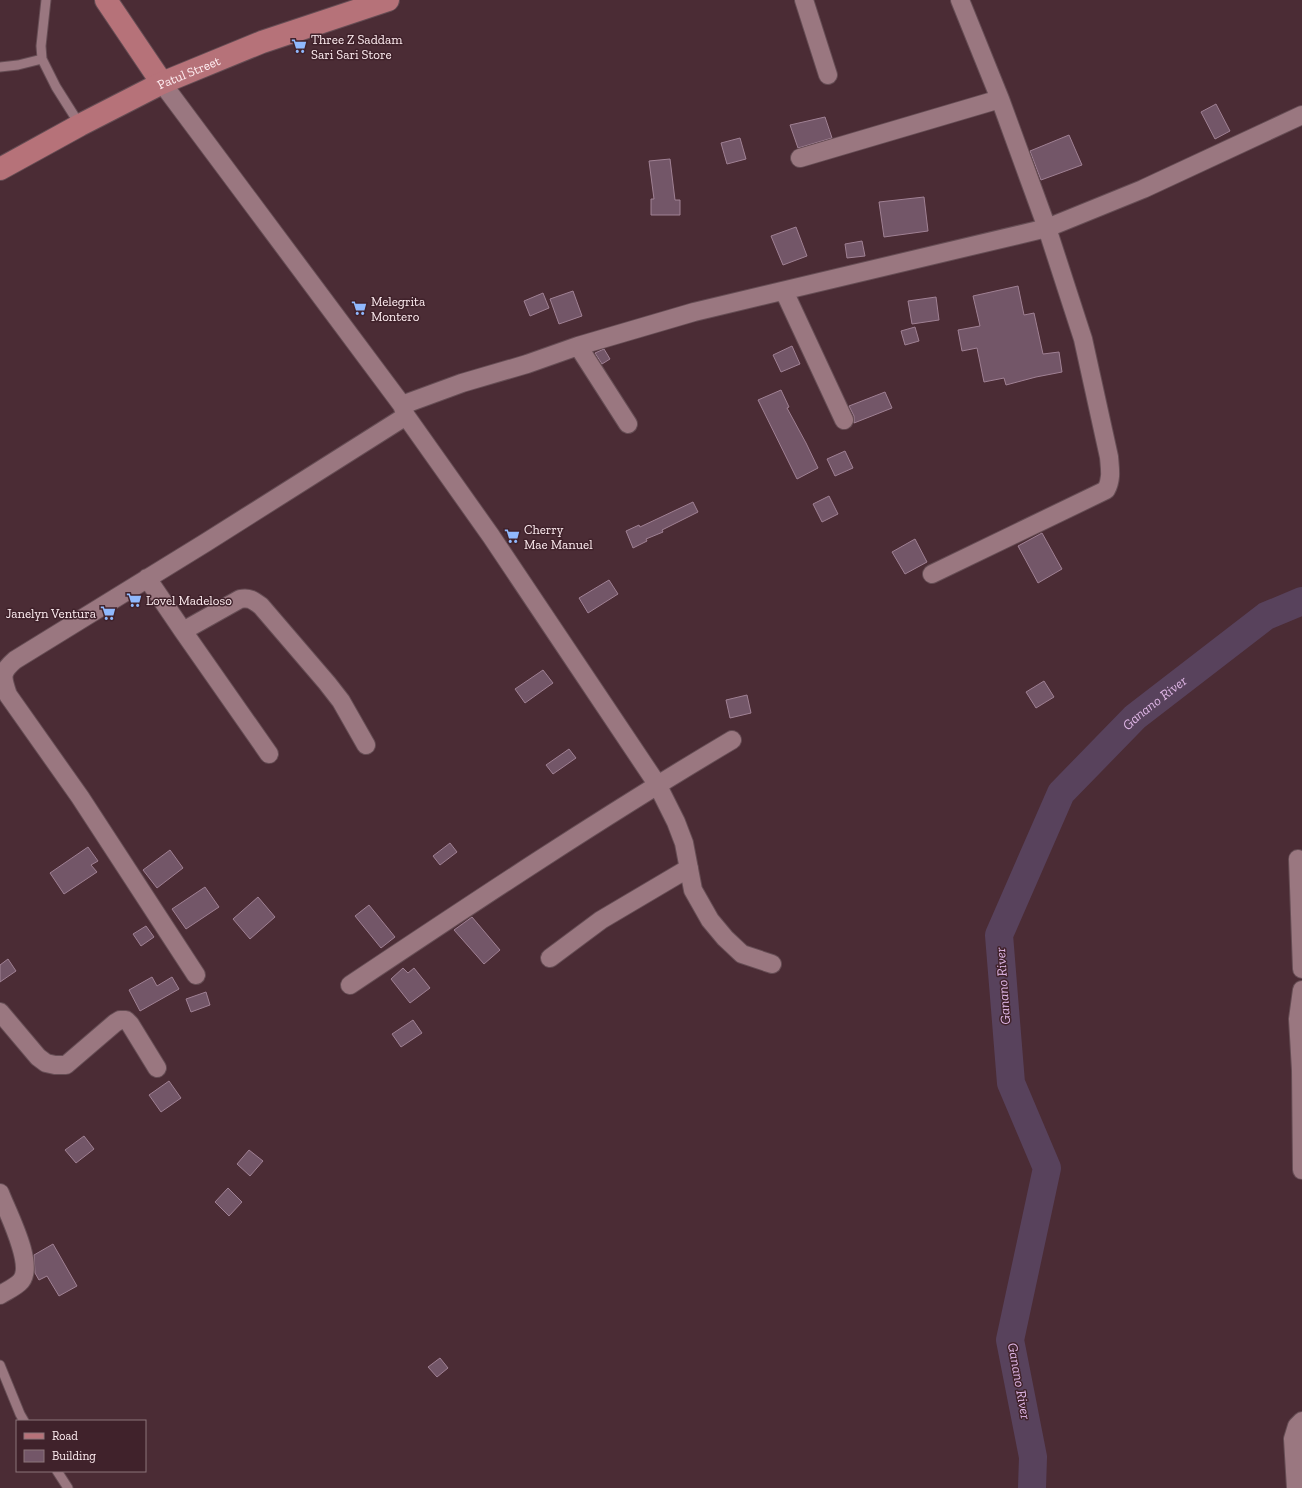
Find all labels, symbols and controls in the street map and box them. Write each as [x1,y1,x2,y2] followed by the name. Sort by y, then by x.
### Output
[311,32,403,62] place label: Three Z Saddam Sari Sari Store
[290,37,308,55] supermarket icon: Three Z Saddam Sari Sari Store
[154,53,222,92] street label: Patul Street
[371,294,426,324] place label: Melegrita Montero
[350,299,368,317] supermarket icon: Melegrita Montero
[524,522,593,552] place label: Cherry Mae Manuel
[503,527,521,545] supermarket icon: Cherry Mae Manuel
[125,591,143,609] supermarket icon: Lovel Madeloso
[146,593,232,608] place label: Lovel Madeloso
[99,604,117,622] supermarket icon: Janelyn Ventura
[6,606,97,621] place label: Janelyn Ventura
[1119,672,1190,733] water label: Ganano River
[992,947,1014,1025] water label: Ganano River
[1004,1341,1034,1421] water label: Ganano River
[16,1420,146,1472] legend
[52,1429,78,1443] text: Road
[52,1449,96,1463] text: Building

